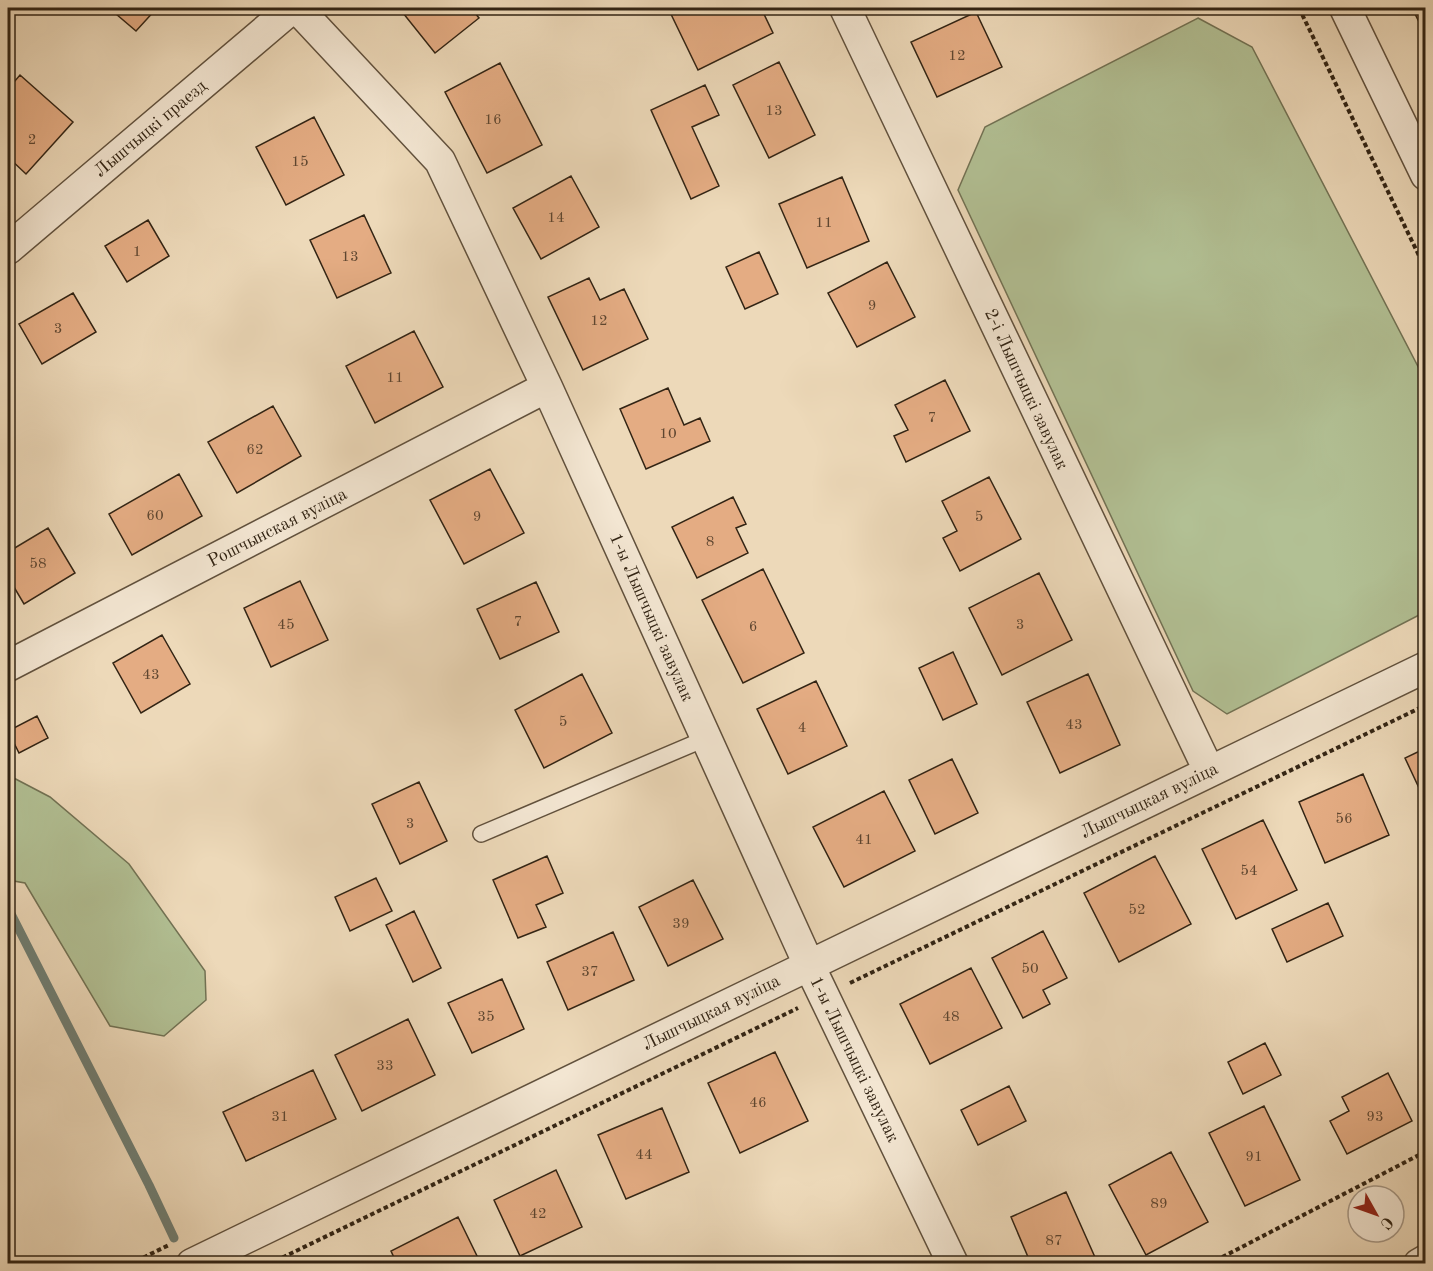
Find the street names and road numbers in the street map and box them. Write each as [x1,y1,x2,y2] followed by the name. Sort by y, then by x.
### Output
[91,77,210,181] street label: Лышчыцкі праезд
[981,306,1071,473] street label: 2-і Лышчыцкі завулак
[205,485,350,571] street label: Рошчынская вуліца
[606,530,696,704] street label: 1-ы Лышчыцкі завулак
[1078,760,1221,842] street label: Лышчыцкая вуліца
[640,972,783,1054] street label: Лышчыцкая вуліца
[806,974,902,1145] street label: 1-ы Лышчыцкі завулак

